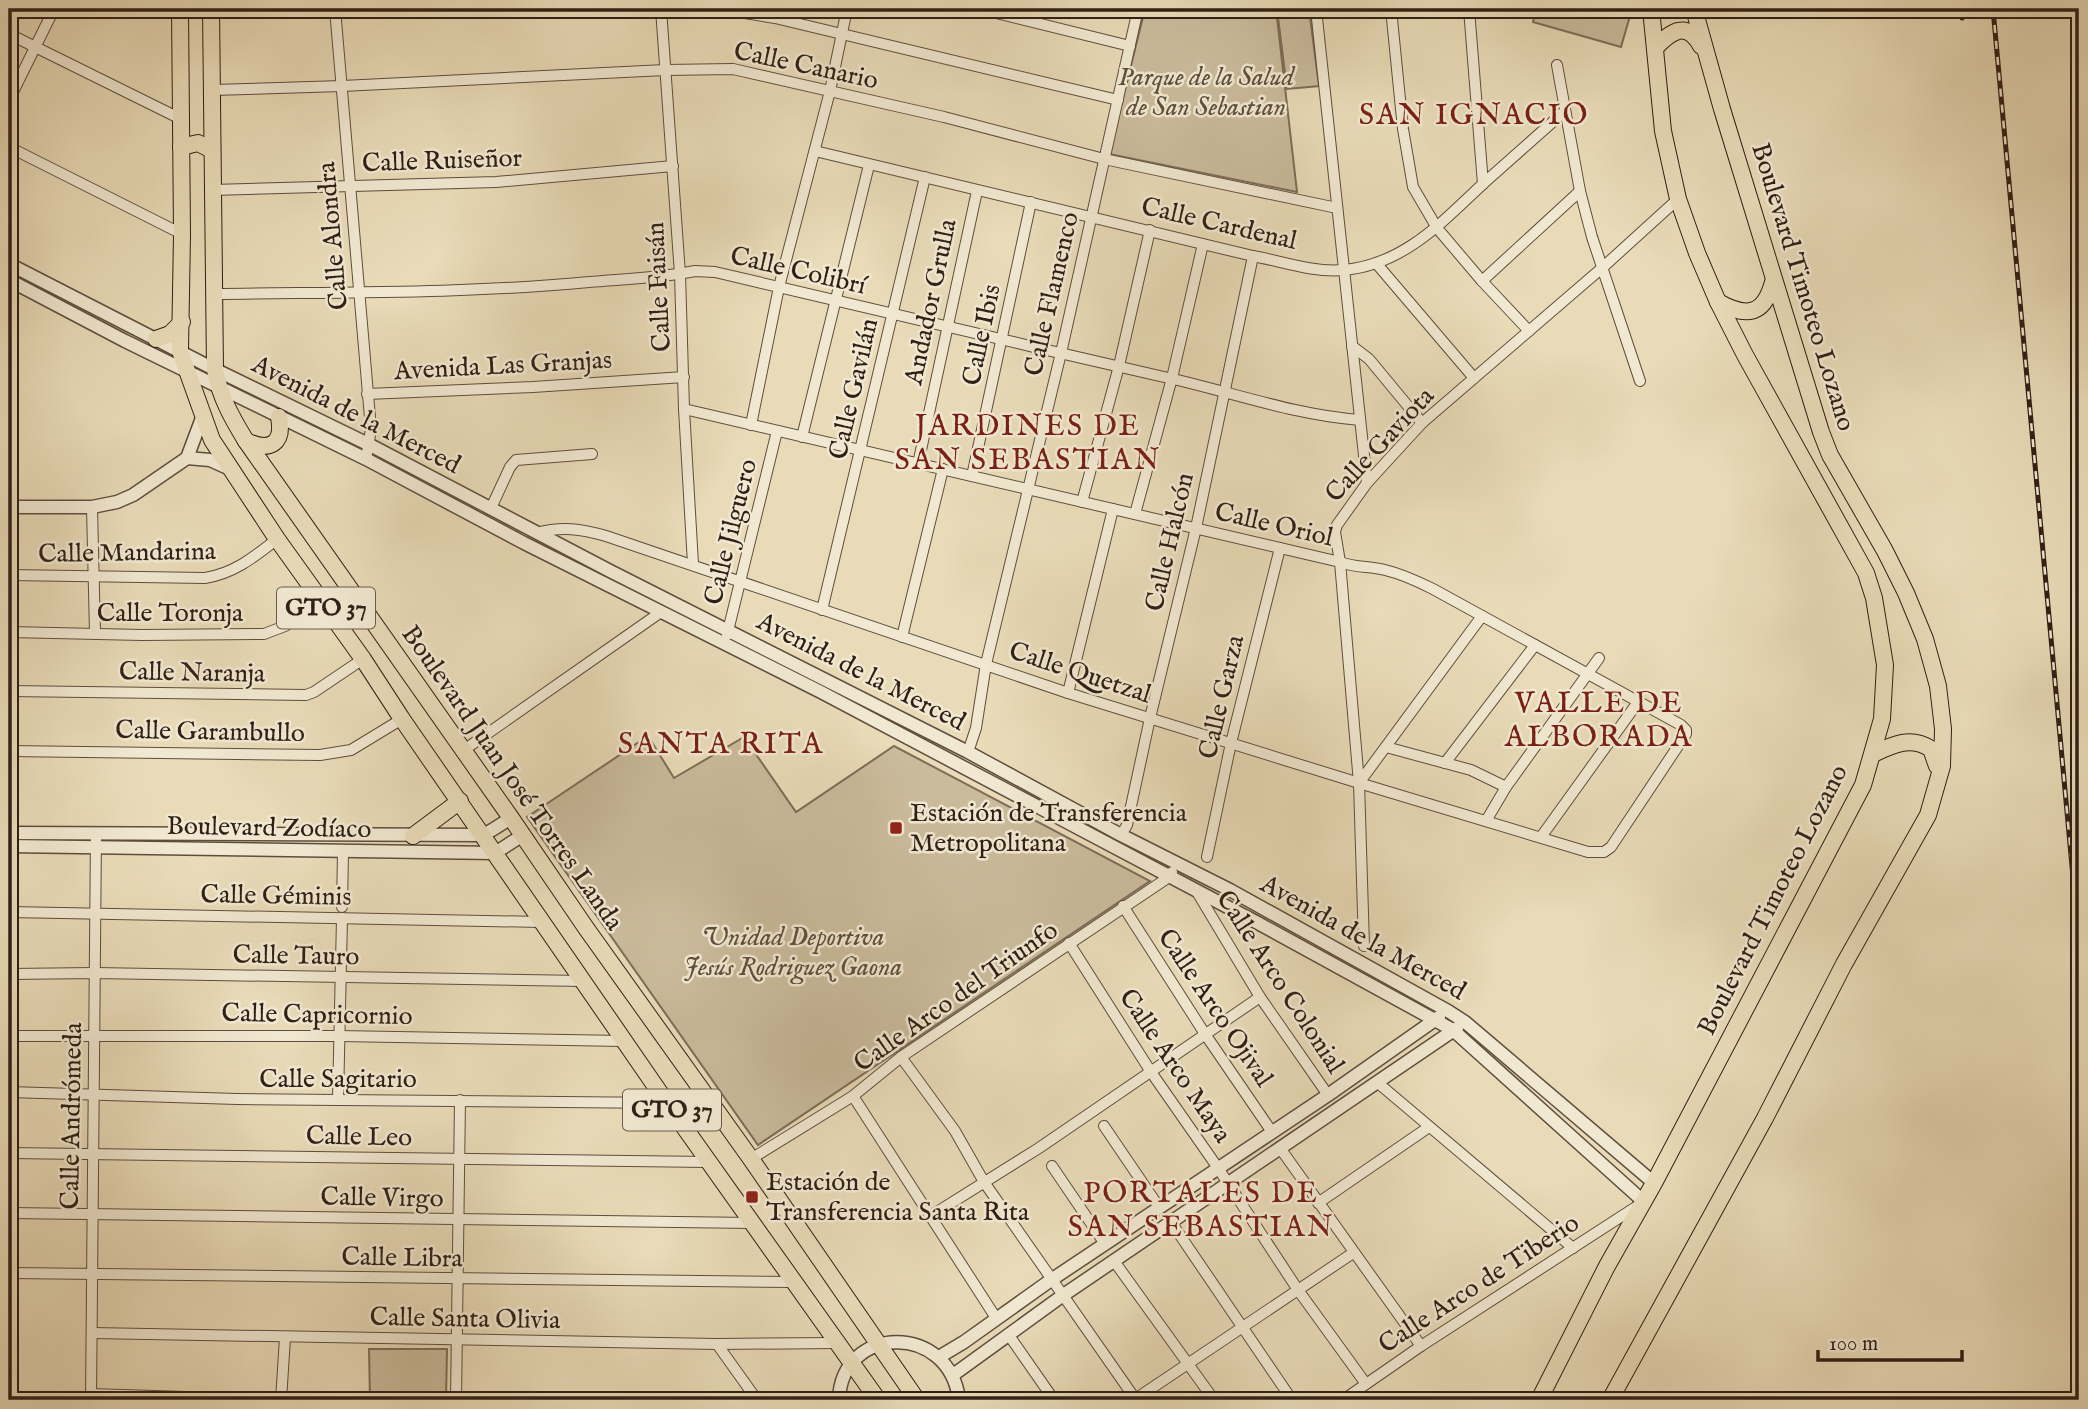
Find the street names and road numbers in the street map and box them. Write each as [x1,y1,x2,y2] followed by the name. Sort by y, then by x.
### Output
[731,35,881,97] street label: Calle Canario
[1743,139,1863,435] street label: Boulevard Timoteo Lozano
[361,142,523,180] street label: Calle Ruiseñor
[310,160,356,311] street label: Calle Alondra
[1138,190,1301,258] street label: Calle Cardenal
[1017,209,1087,379] street label: Calle Flamenco
[897,215,965,389] street label: Andador Grulla
[639,221,679,353] street label: Calle Faisán
[727,239,871,303] street label: Calle Colibrí
[955,281,1009,389] street label: Calle Ibis
[822,315,886,463] street label: Calle Gavilán
[392,344,613,388] street label: Avenida Las Granjas
[245,348,466,482] street label: Avenida de la Merced
[1318,380,1442,510] street label: Calle Gaviota
[697,456,765,608] street label: Calle Jilguero
[1138,469,1202,614] street label: Calle Halcón
[1212,495,1337,555] street label: Calle Oriol
[38,535,217,571] street label: Calle Mandarina
[277,588,375,628] road number: GTO 37
[97,597,244,630] street label: Calle Toronja
[750,605,971,739] street label: Avenida de la Merced
[394,619,631,938] street label: Boulevard Juan José Torres Landa
[1192,631,1252,762] street label: Calle Garza
[1005,635,1156,712] street label: Calle Quetzal
[118,655,266,691] street label: Calle Naranja
[115,714,305,750] street label: Calle Garambullo
[1690,759,1856,1041] street label: Boulevard Timoteo Lozano
[166,810,372,846] street label: Boulevard Zodíaco
[1254,867,1472,1008] street label: Avenida de la Merced
[200,878,352,914] street label: Calle Géminis
[1208,884,1352,1081] street label: Calle Arco Colonial
[847,914,1065,1080] street label: Calle Arco del Triunfo
[1150,923,1281,1094] street label: Calle Arco Ojival
[232,938,360,974] street label: Calle Tauro
[1111,983,1239,1150] street label: Calle Arco Maya
[221,997,413,1033] street label: Calle Capricornio
[54,1021,90,1210] street label: Calle Andrómeda
[259,1063,417,1096] street label: Calle Sagitario
[623,1090,721,1130] road number: GTO 37
[306,1120,412,1154] street label: Calle Leo
[320,1180,444,1216] street label: Calle Virgo
[1372,1207,1586,1361] street label: Calle Arco de Tiberio
[341,1240,464,1276] street label: Calle Libra
[369,1301,561,1337] street label: Calle Santa Olivia

